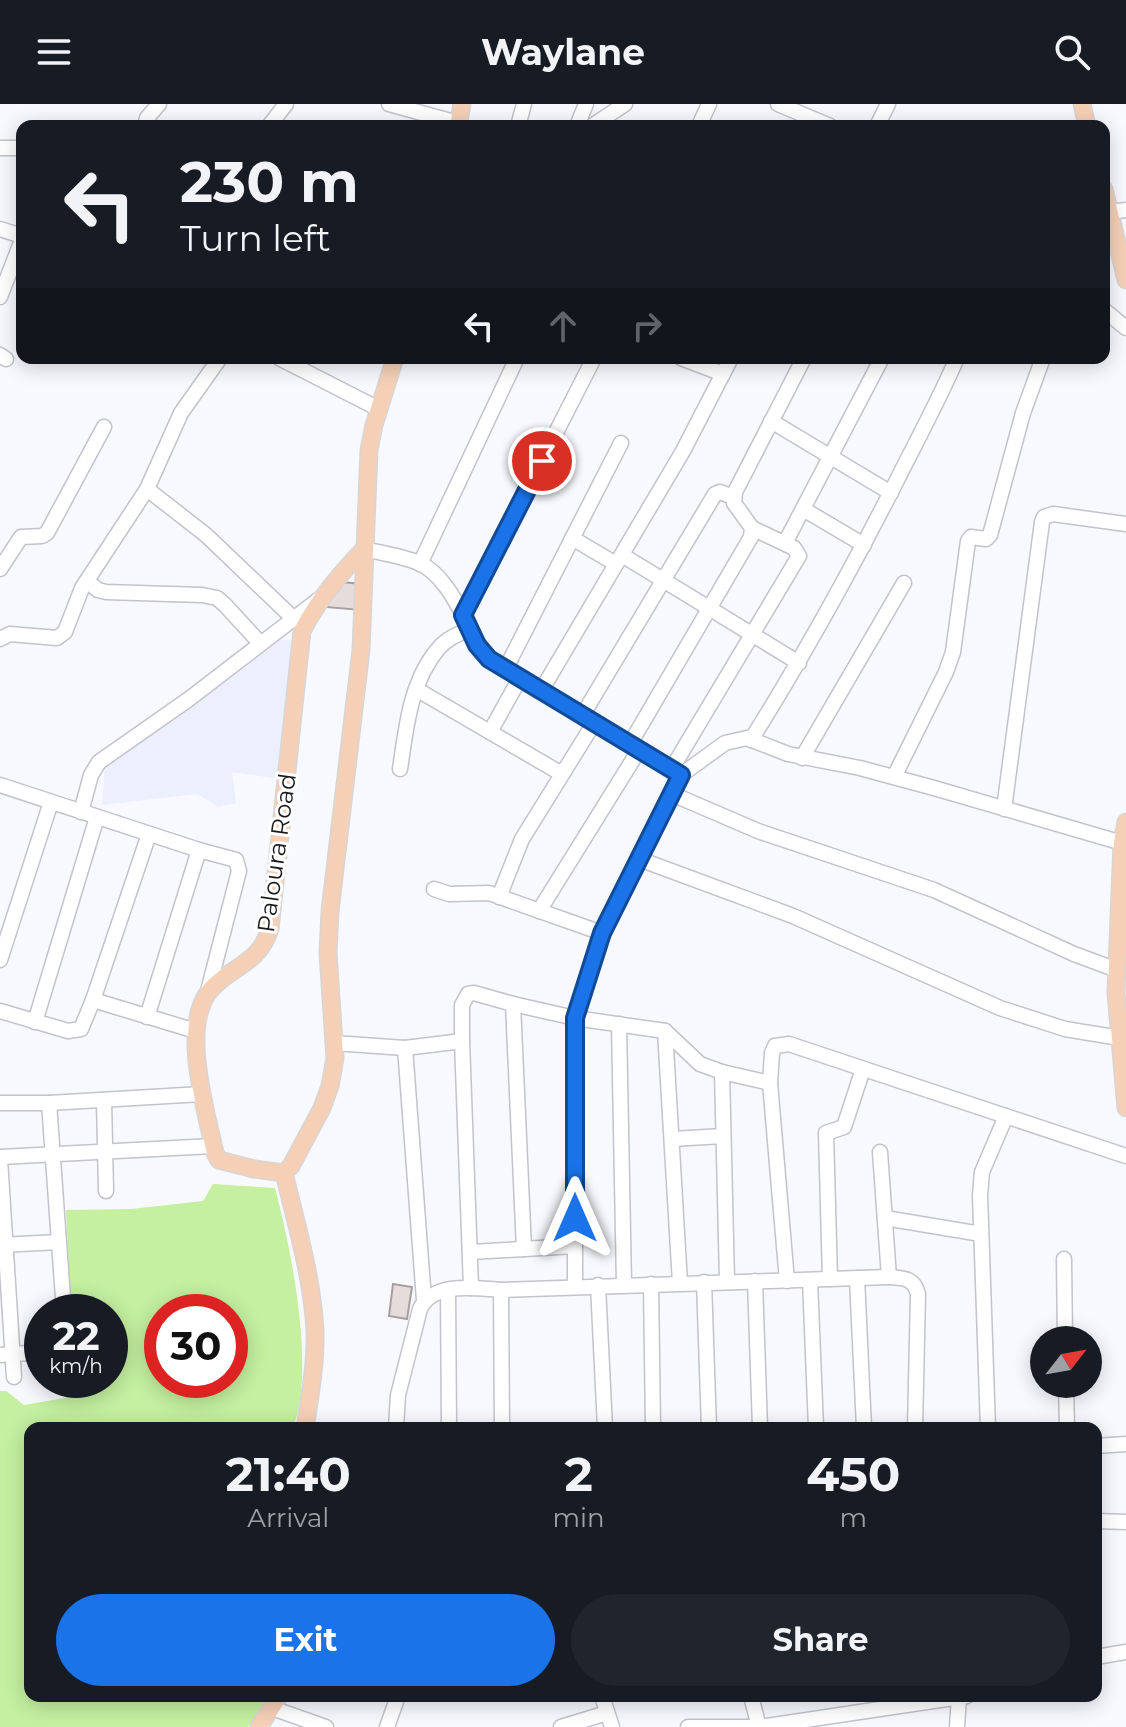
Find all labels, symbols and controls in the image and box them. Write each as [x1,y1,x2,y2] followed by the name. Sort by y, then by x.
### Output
[32,30,76,74] icon: menu
[481,30,645,74] text: Waylane
[1050,30,1094,74] icon: search
[180,148,359,216] text: 230 m
[48,152,152,256] icon: left
[180,216,331,260] text: Turn left
[457,304,501,348] icon: left
[541,304,585,348] icon: ahead
[625,304,669,348] icon: right
[508,427,576,495] pin
[520,439,564,483] icon: arrive
[251,771,302,934] street label: Paloura Road
[533,1176,617,1260] position arrow
[144,1294,248,1398] speed limit sign: 30
[52,1311,100,1360] text: 22
[1030,1326,1102,1398] north arrow
[1030,1326,1102,1398] map controls
[49,1354,103,1378] text: km/h
[226,1445,351,1503] text: 21:40
[564,1445,593,1503] text: 2
[806,1445,900,1503] text: 450
[247,1502,329,1534] text: Arrival
[552,1502,605,1534] text: min
[840,1502,867,1534] text: m
[56,1594,555,1686] button: Exit
[571,1594,1070,1686] button: Share

